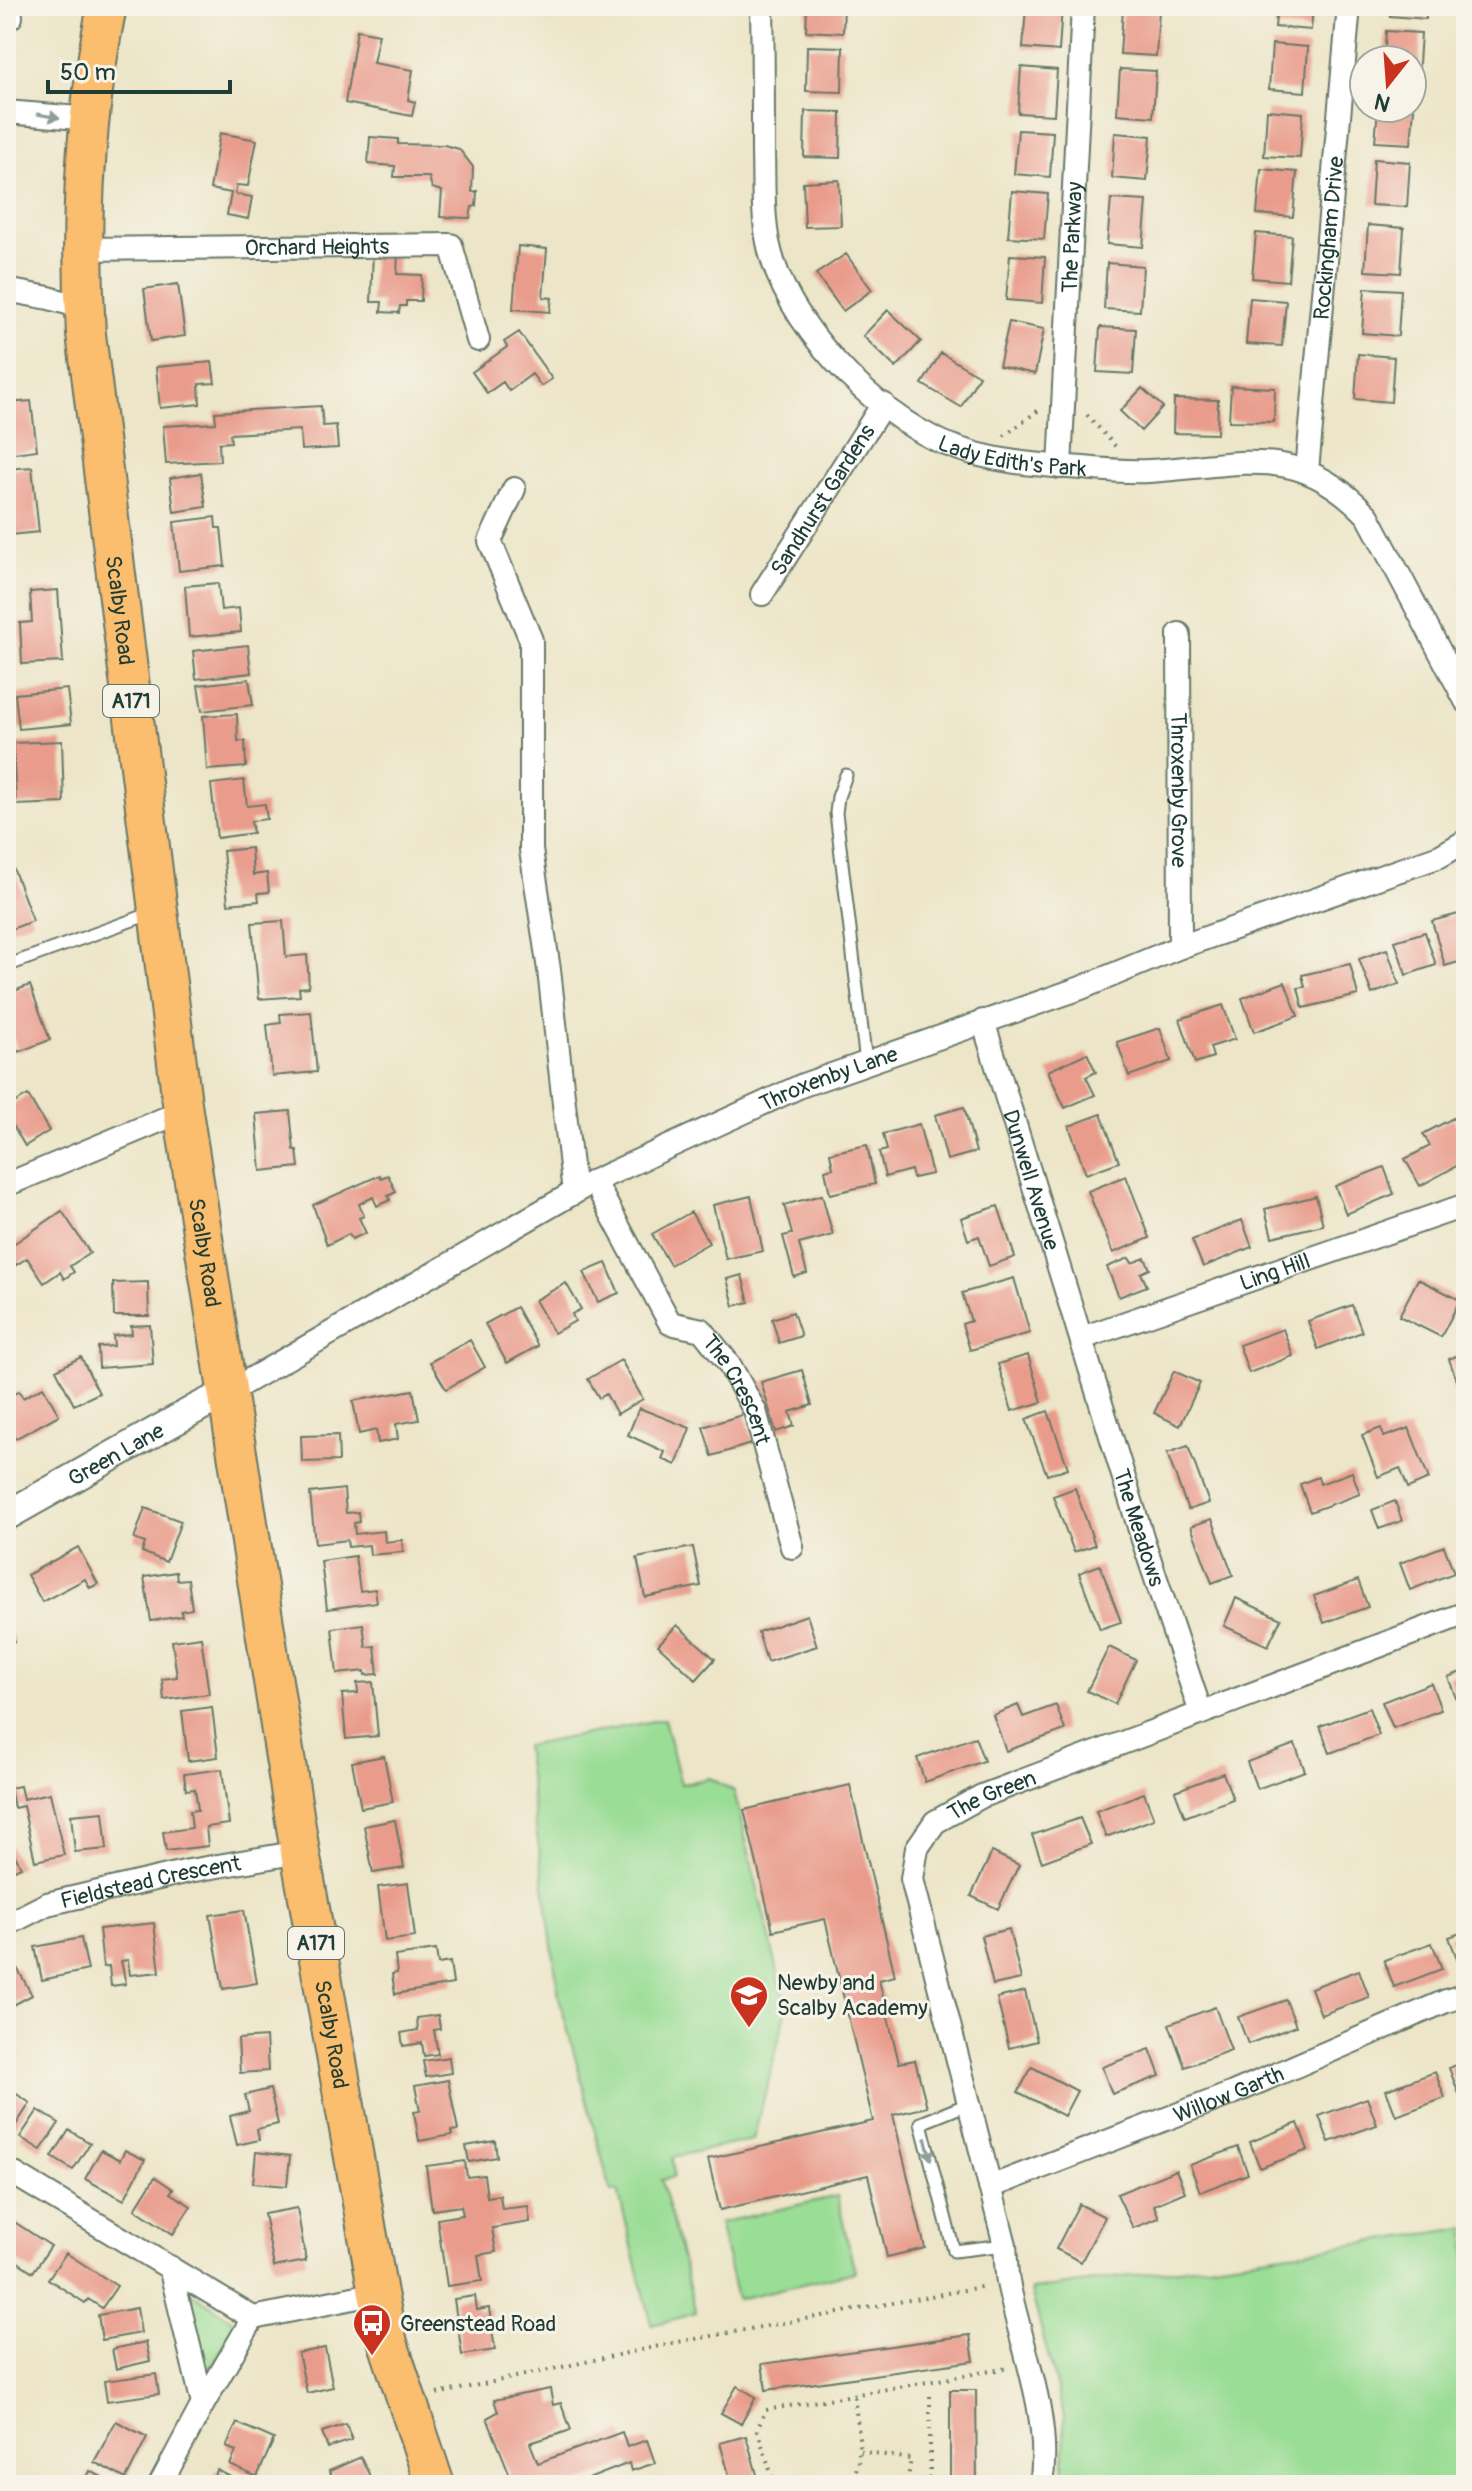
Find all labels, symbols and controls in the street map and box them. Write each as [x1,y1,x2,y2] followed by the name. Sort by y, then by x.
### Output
[48,44,230,94] scale bar
[1348,44,1428,124] north arrow
[60,58,116,87] text: 50 m
[1371,87,1394,118] text: N
[36,110,61,122] one-way arrow
[1308,155,1350,321] street label: Rockingham Drive
[1056,181,1089,294] street label: The Parkway
[244,233,390,262] street label: Orchard Heights
[764,419,882,581] street label: Sandhurst Gardens
[934,429,1087,483] street label: Lady Edith's Park
[99,554,140,667] street label: Scalby Road
[103,685,159,717] road number: A171
[1164,712,1193,868] street label: Throxenby Grove
[755,1040,902,1118] street label: Throxenby Lane
[996,1106,1066,1254] street label: Dunwell Avenue
[182,1196,227,1309] street label: Scalby Road
[1236,1247,1314,1297] street label: Ling Hill
[696,1329,777,1448] street label: The Crescent
[63,1417,169,1493] street label: Green Lane
[1107,1465,1171,1590] street label: The Meadows
[943,1764,1040,1827] street label: The Green
[58,1849,243,1915] street label: Fieldstead Crescent
[288,1927,344,1959] road number: A171
[777,1969,928,2022] place label: Newby and Scalby Academy
[728,1974,770,2029] school or university icon: Newby and Scalby Academy
[308,1978,355,2091] street label: Scalby Road
[1170,2060,1288,2130] street label: Willow Garth
[922,2137,934,2162] one-way arrow
[351,2302,393,2357] bus stop icon: Greenstead Road
[400,2310,556,2338] place label: Greenstead Road

